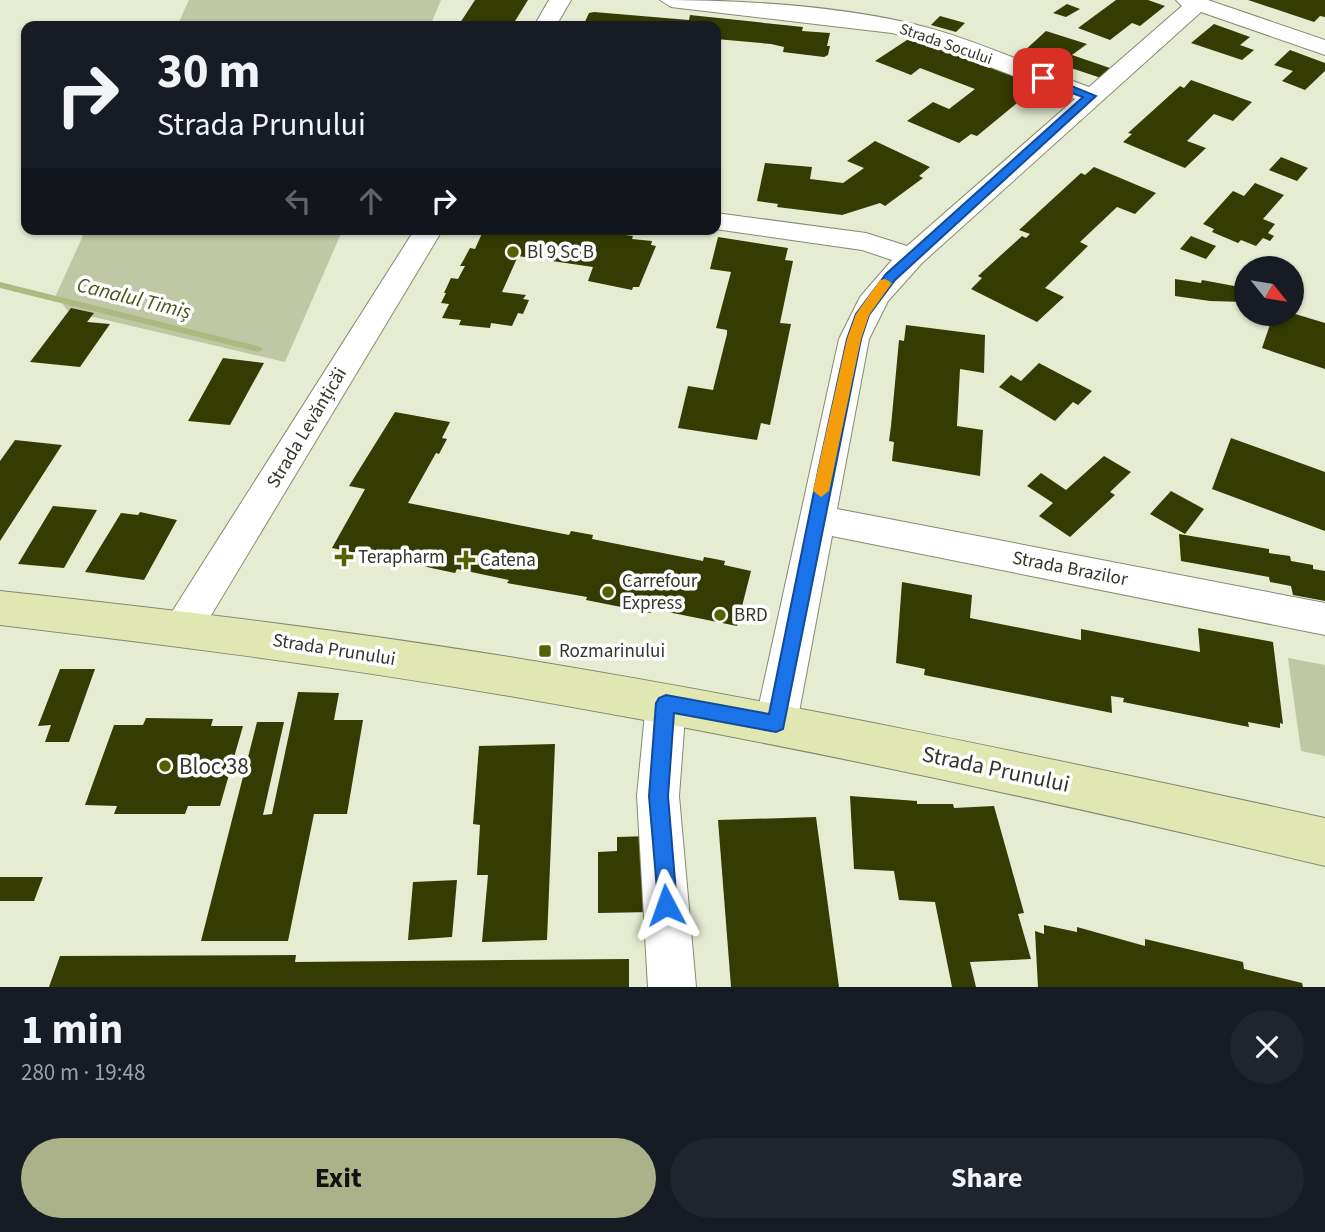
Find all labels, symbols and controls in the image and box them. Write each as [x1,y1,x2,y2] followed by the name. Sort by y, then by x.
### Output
[897,18,995,70] street label: Strada Socului
[157,37,261,107] text: 30 m
[1013,48,1073,108] pin
[42,49,133,140] icon: right
[1024,59,1062,97] icon: arrive
[157,102,366,148] text: Strada Prunului
[279,182,317,220] icon: left
[352,182,390,220] icon: ahead
[425,182,463,220] icon: right
[527,239,594,266] place label: Bl 9 Sc B
[505,244,521,260] marker: Bl 9 Sc B
[1234,256,1304,326] north arrow
[1234,256,1304,326] map controls
[74,269,194,327] water label: Canalul Timiș
[260,363,354,493] street label: Strada Levănțicăi
[358,544,445,571] place label: Terapharm
[1010,545,1130,594] street label: Strada Brazilor
[480,547,536,574] place label: Catena
[336,549,352,565] marker: Terapharm
[458,552,474,568] marker: Catena
[622,568,698,617] place label: Carrefour Express
[600,584,616,600] marker: Carrefour Express
[734,602,768,629] place label: BRD
[712,607,728,623] marker: BRD
[271,627,397,673] street label: Strada Prunului
[559,638,665,665] place label: Rozmarinului
[537,643,553,659] marker: Rozmarinului
[919,737,1073,801] street label: Strada Prunului
[179,750,249,783] place label: Bloc 38
[157,758,173,774] marker: Bloc 38
[629,868,703,942] position arrow
[21,1000,123,1060] text: 1 min
[1230,1010,1304,1084] button: close
[21,1056,145,1089] text: 280 m · 19:48
[21,1138,656,1218] button: Exit
[670,1138,1304,1218] button: Share

